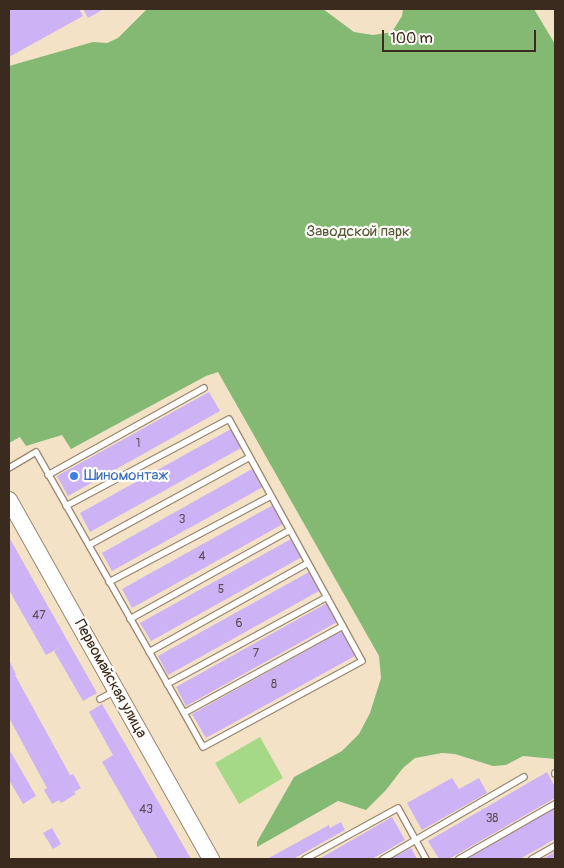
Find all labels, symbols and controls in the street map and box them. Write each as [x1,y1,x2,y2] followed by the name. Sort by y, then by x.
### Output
[384,20,538,52] scale bar
[390,29,433,48] text: 100 m
[306,223,410,241] park label: Заводской парк
[136,437,140,451] house number: 1
[84,467,168,485] place label: Шиномонтаж
[68,470,80,482] marker: Шиномонтаж
[179,513,185,527] house number: 3
[199,550,205,564] house number: 4
[218,583,224,597] house number: 5
[32,609,46,623] house number: 47
[70,616,150,742] street label: Первомайская улица
[236,617,242,631] house number: 6
[253,647,259,661] house number: 7
[271,678,277,692] house number: 8
[139,803,153,817] house number: 43
[486,812,498,826] house number: 38

